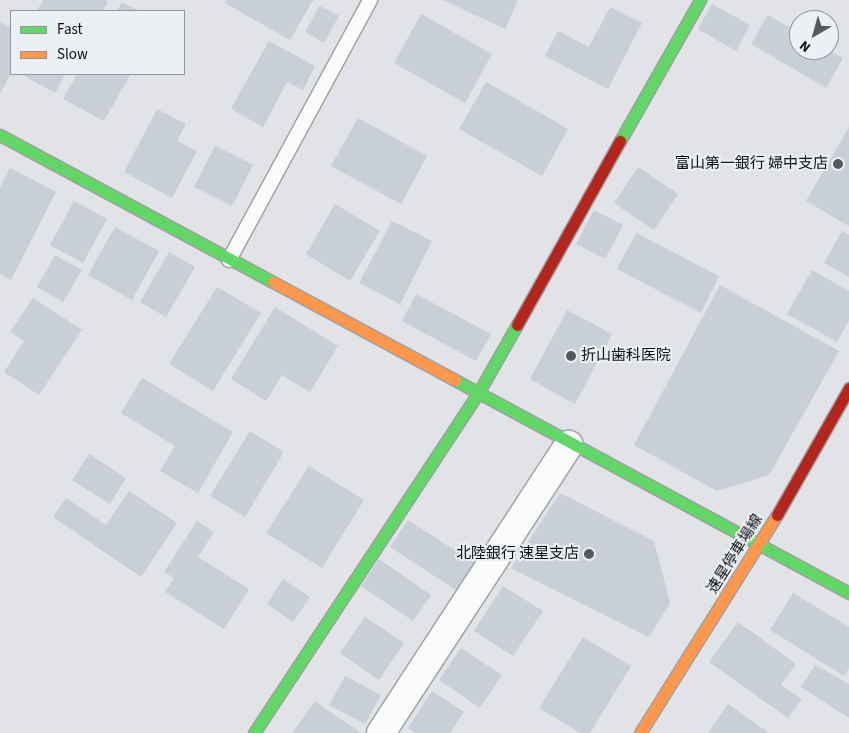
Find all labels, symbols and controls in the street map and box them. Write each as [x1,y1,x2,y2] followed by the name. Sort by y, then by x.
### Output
[10,10,185,75] legend
[789,10,839,60] north arrow
[57,19,83,40] text: Fast
[796,35,815,57] text: N
[57,44,88,65] text: Slow
[675,155,828,173] place label: 富山第一銀行 婦中支店
[832,158,844,170] marker: 富山第一銀行 婦中支店
[581,347,671,365] place label: 折山歯科医院
[565,350,577,362] marker: 折山歯科医院
[704,511,766,597] street label: 速星停車場線
[456,545,579,563] place label: 北陸銀行 速星支店
[583,548,595,560] marker: 北陸銀行 速星支店

